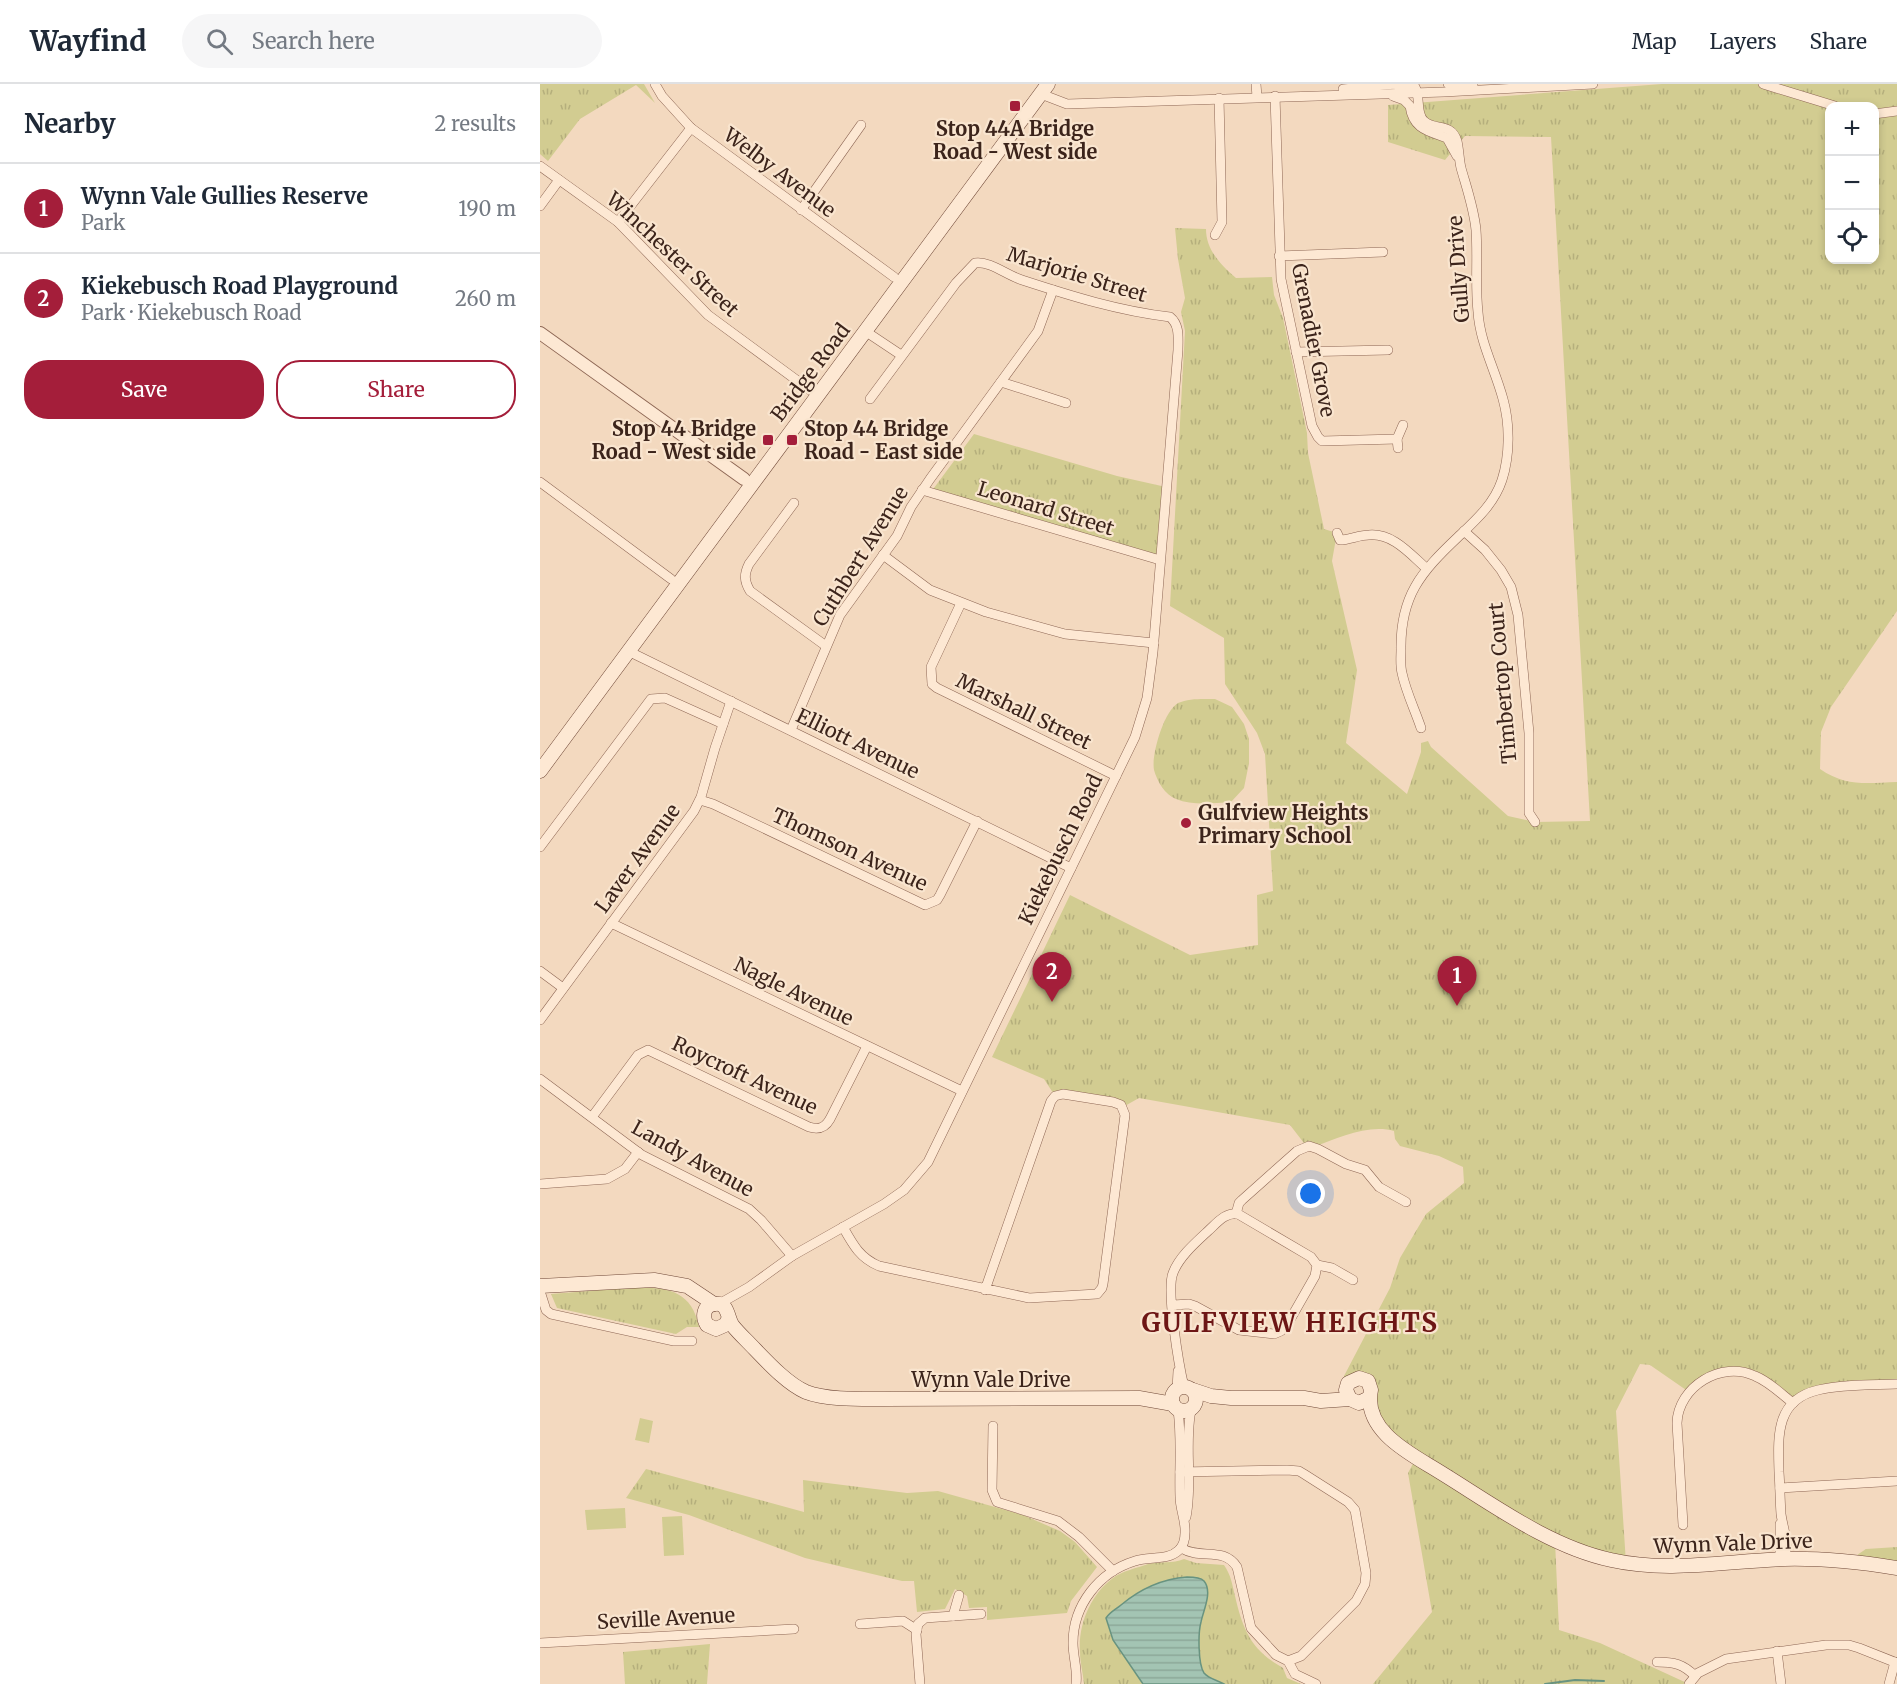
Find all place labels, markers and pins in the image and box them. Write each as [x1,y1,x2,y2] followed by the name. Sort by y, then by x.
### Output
[1008,99,1022,113] marker: Stop 44A Bridge Road - West side
[933,116,1097,164] place label: Stop 44A Bridge Road - West side
[592,416,756,464] place label: Stop 44 Bridge Road - West side
[804,416,963,464] place label: Stop 44 Bridge Road - East side
[761,433,775,447] marker: Stop 44 Bridge Road - West side
[785,433,799,447] marker: Stop 44 Bridge Road - East side
[1198,800,1369,848] place label: Gulfview Heights Primary School
[1179,816,1193,830] marker: Gulfview Heights Primary School
[1032,952,1072,1002] pin: 2
[1438,956,1476,1006] pin: 1

